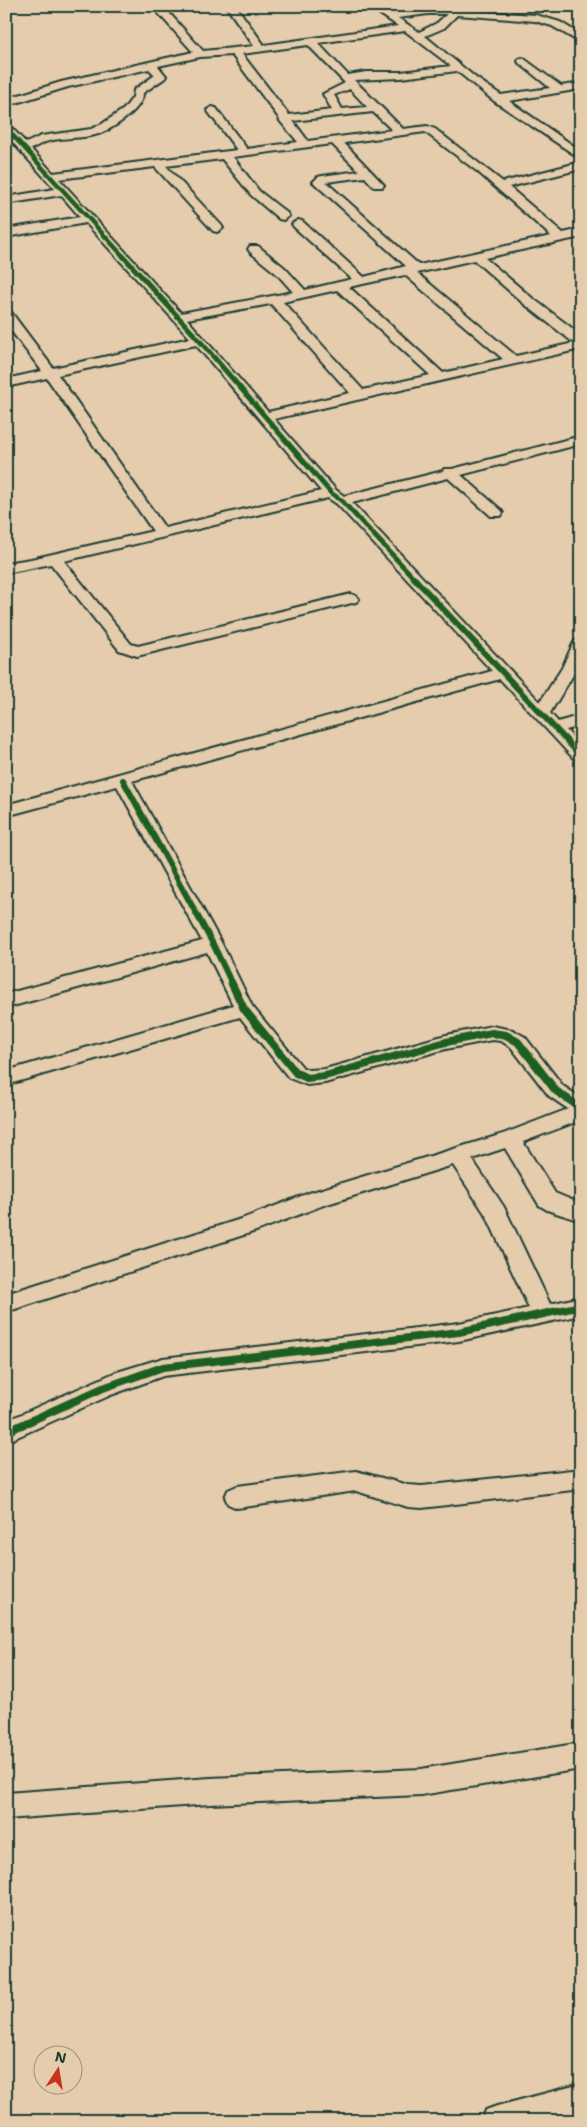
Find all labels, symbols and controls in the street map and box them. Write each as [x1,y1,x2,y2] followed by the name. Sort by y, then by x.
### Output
[32,2044,82,2094] north arrow
[53,2047,68,2067] text: N

